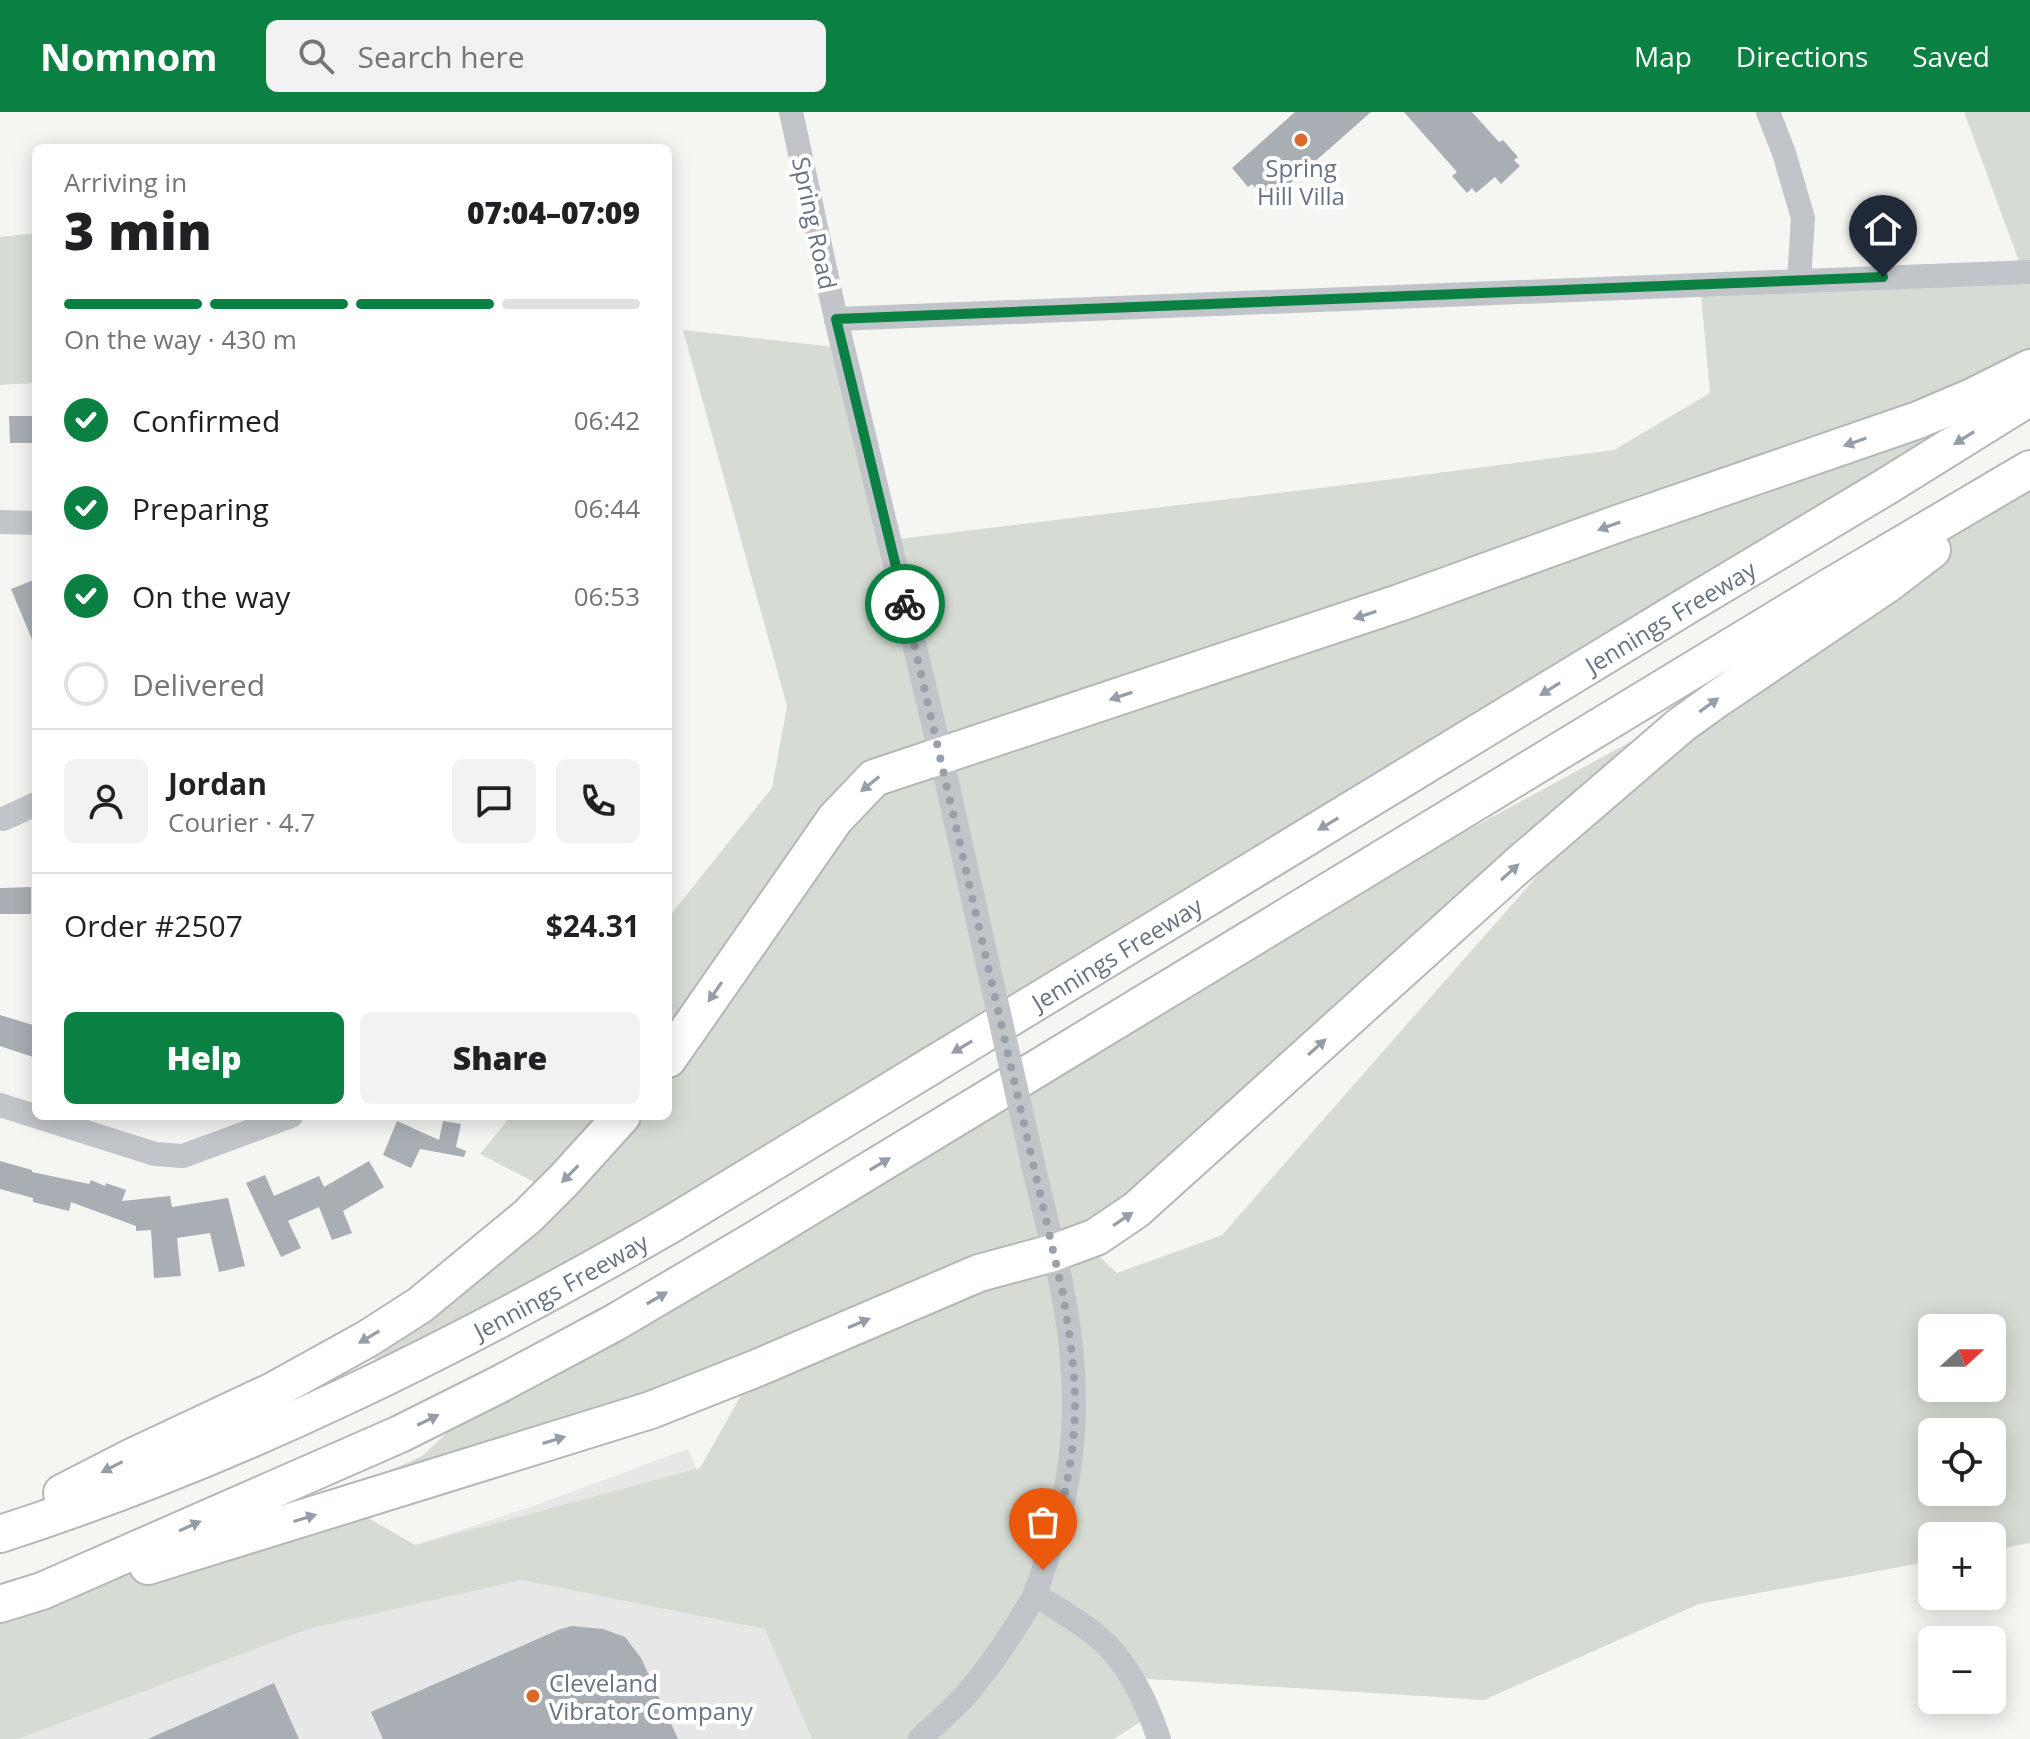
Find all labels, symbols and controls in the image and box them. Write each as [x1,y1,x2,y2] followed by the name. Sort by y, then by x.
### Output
[266,20,826,92] search box
[40,30,218,82] text: Nomnom
[294,34,338,78] icon: search
[358,36,525,77] text: Search here
[1634,37,1692,75] text: Map
[1736,37,1868,75] text: Directions
[1912,37,1990,75] text: Saved
[1292,131,1310,149] marker: Spring Hill Villa
[1257,151,1345,212] place label: Spring Hill Villa
[785,154,845,292] street label: Spring Road
[64,164,187,200] text: Arriving in
[467,192,640,233] text: 07:04–07:09
[64,194,212,265] text: 3 min
[1849,195,1917,277] pin
[1861,207,1905,251] icon: home
[64,321,297,357] text: On the way · 430 m
[64,398,108,442] icon: check
[132,400,280,441] text: Confirmed
[574,402,640,438] text: 06:42
[1953,430,1975,444] one-way arrow
[1843,436,1867,448] one-way arrow
[64,486,108,530] icon: check
[132,488,269,529] text: Preparing
[574,490,640,526] text: 06:44
[1597,521,1621,533] one-way arrow
[1577,551,1762,682] street label: Jennings Freeway
[865,564,945,644] courier
[64,574,108,618] icon: check
[132,576,290,617] text: On the way
[574,578,640,614] text: 06:53
[883,582,927,626] icon: bike
[1353,609,1377,621] one-way arrow
[132,664,265,705] text: Delivered
[1539,682,1561,696] one-way arrow
[1109,690,1133,702] one-way arrow
[1698,698,1719,713] one-way arrow
[64,759,148,843] button: person
[452,759,536,843] button: chat
[556,759,640,843] button: phone
[168,763,267,804] text: Jordan
[859,776,880,793] one-way arrow
[168,804,315,840] text: Courier · 4.7
[1317,817,1339,831] one-way arrow
[1500,864,1519,882] one-way arrow
[1023,888,1209,1019] street label: Jennings Freeway
[64,905,243,946] text: Order #2507
[546,905,640,946] text: $24.31
[708,982,723,1003] one-way arrow
[64,1012,344,1104] button: Help
[360,1012,640,1104] button: Share
[1308,1038,1327,1056] one-way arrow
[951,1040,973,1054] one-way arrow
[869,1157,891,1171] one-way arrow
[561,1164,580,1183] one-way arrow
[1112,1212,1133,1227] one-way arrow
[466,1224,654,1347] street label: Jennings Freeway
[646,1291,668,1305] one-way arrow
[1918,1314,2006,1402] north arrow
[1918,1314,2006,1714] map controls
[847,1317,871,1330] one-way arrow
[358,1330,380,1344] one-way arrow
[416,1413,439,1427] one-way arrow
[1918,1418,2006,1506] button: locate
[542,1433,566,1446] one-way arrow
[100,1460,123,1474] one-way arrow
[1009,1488,1077,1570] pin
[1021,1500,1065,1544] icon: bag
[294,1511,318,1524] one-way arrow
[178,1520,202,1533] one-way arrow
[1918,1522,2006,1610] button: +
[1918,1626,2006,1714] button: −
[549,1666,754,1727] place label: Cleveland Vibrator Company
[524,1687,542,1705] marker: Cleveland Vibrator Company

